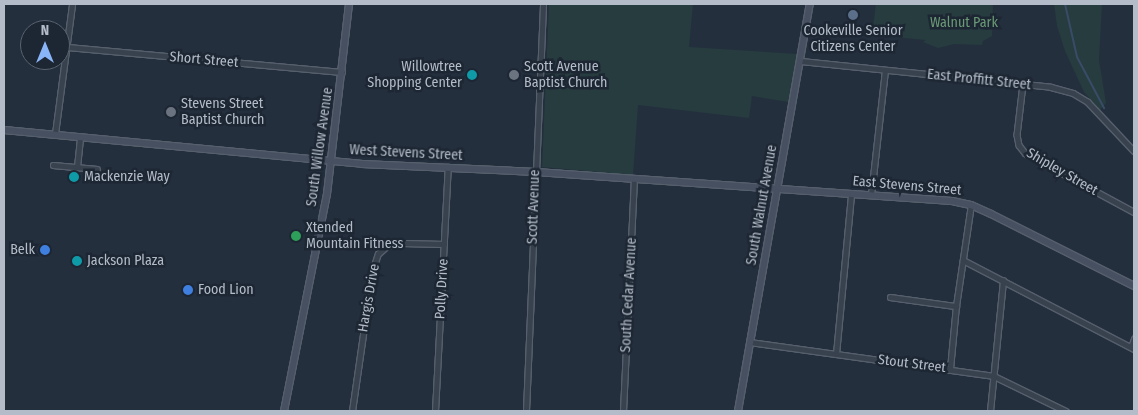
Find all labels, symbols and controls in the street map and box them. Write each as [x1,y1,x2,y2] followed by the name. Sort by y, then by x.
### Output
[847,9,859,21] marker: Cookeville Senior Citizens Center
[930,15,998,31] park label: Walnut Park
[20,20,70,70] north arrow
[41,22,49,39] text: N
[803,23,903,56] place label: Cookeville Senior Citizens Center
[169,49,239,71] street label: Short Street
[367,59,462,92] place label: Willowtree Shopping Center
[524,59,607,92] place label: Scott Avenue Baptist Church
[926,66,1032,94] street label: East Proffitt Street
[466,69,478,81] marker: Willowtree Shopping Center
[508,69,520,81] marker: Scott Avenue Baptist Church
[303,86,337,208] street label: South Willow Avenue
[181,96,264,128] place label: Stevens Street Baptist Church
[165,106,177,118] marker: Stevens Street Baptist Church
[349,142,463,164] street label: West Stevens Street
[743,143,781,267] street label: South Walnut Avenue
[1023,145,1101,199] street label: Shipley Street
[84,169,170,185] place label: Mackenzie Way
[524,169,544,245] street label: Scott Avenue
[68,171,80,183] marker: Mackenzie Way
[852,173,962,199] street label: East Stevens Street
[306,220,403,252] place label: Xtended Mountain Fitness
[290,230,302,242] marker: Xtended Mountain Fitness
[618,237,640,353] street label: South Cedar Avenue
[10,242,35,258] place label: Belk
[39,244,51,256] marker: Belk
[87,253,164,269] place label: Jackson Plaza
[71,255,83,267] marker: Jackson Plaza
[432,258,452,320] street label: Polly Drive
[355,263,383,333] street label: Hargis Drive
[198,282,254,298] place label: Food Lion
[182,284,194,296] marker: Food Lion
[877,352,947,376] street label: Stout Street

